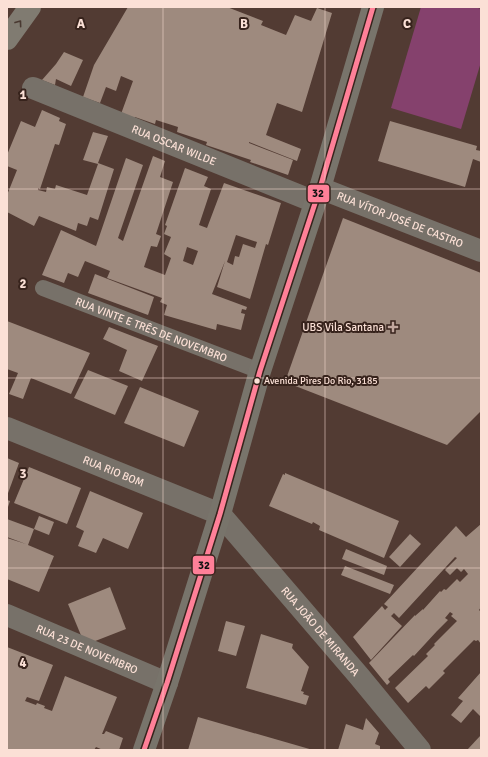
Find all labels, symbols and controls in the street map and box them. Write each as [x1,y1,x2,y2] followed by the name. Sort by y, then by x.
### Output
[77,16,86,32] text: A
[240,16,248,32] text: B
[403,16,411,32] text: C
[14,20,21,27] one-way arrow
[19,87,27,103] text: 1
[130,122,218,168] street label: RUA OSCAR WILDE
[307,184,330,203] line badge: 32
[312,187,324,200] text: 32
[335,189,465,250] street label: RUA VÍTOR JOSÉ DE CASTRO
[19,276,27,292] text: 2
[74,295,229,364] street label: RUA VINTE E TRÊS DE NOVEMBRO
[302,321,384,334] place label: UBS Vila Santana
[387,321,399,333] marker: UBS Vila Santana
[264,375,378,387] place label: Avenida Pires Do Rio, 3185
[252,376,262,386] marker: Avenida Pires Do Rio, 3185
[81,453,146,489] street label: RUA RIO BOM
[19,466,27,482] text: 3
[192,555,215,575] line badge: 32
[198,559,210,572] text: 32
[279,584,363,679] street label: RUA JOÃO DE MIRANDA
[34,622,140,676] street label: RUA 23 DE NOVEMBRO
[19,655,27,671] text: 4

